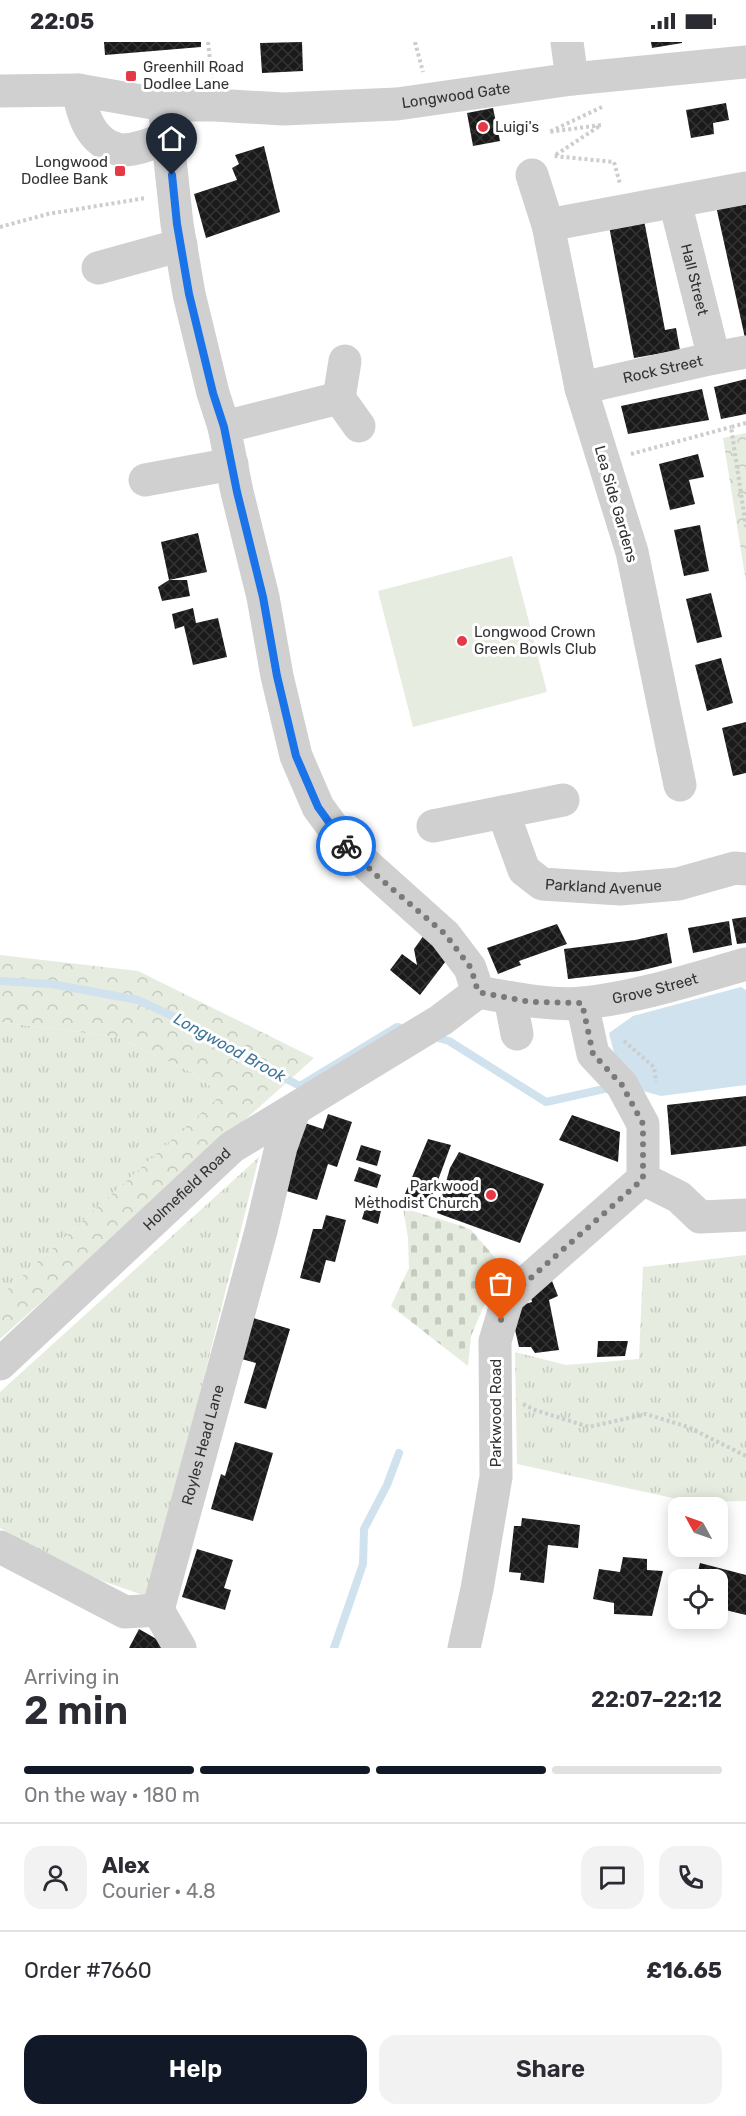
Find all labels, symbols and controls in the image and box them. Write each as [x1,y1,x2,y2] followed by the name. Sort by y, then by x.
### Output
[30,8,94,35] text: 22:05
[143,58,244,93] place label: Greenhill Road Dodlee Lane
[124,69,138,83] marker: Greenhill Road Dodlee Lane
[400,79,511,112] street label: Longwood Gate
[146,113,197,175] pin
[495,118,539,136] place label: Luigi's
[476,120,490,134] marker: Luigi's
[155,122,188,155] icon: home
[21,153,108,188] place label: Longwood Dodlee Bank
[113,164,127,178] marker: Longwood Dodlee Bank
[677,242,712,318] street label: Hall Street
[621,352,705,387] street label: Rock Street
[591,443,641,565] street label: Lea Side Gardens
[474,623,596,658] place label: Longwood Crown Green Bowls Club
[455,634,469,648] marker: Longwood Crown Green Bowls Club
[316,816,376,876] courier
[330,830,363,863] icon: bike
[544,875,662,898] street label: Parkland Avenue
[611,969,700,1008] street label: Grove Street
[171,1009,290,1086] water label: Longwood Brook
[139,1144,234,1234] street label: Holmefield Road
[354,1177,479,1212] place label: Parkwood Methodist Church
[484,1188,498,1202] marker: Parkwood Methodist Church
[475,1258,526,1320] pin
[484,1267,517,1300] icon: bag
[487,1359,505,1467] street label: Parkwood Road
[178,1383,228,1507] street label: Royles Head Lane
[668,1497,728,1557] north arrow
[668,1497,728,1629] map controls
[668,1569,728,1629] button: locate
[24,1665,119,1689] text: Arriving in
[591,1686,722,1713] text: 22:07–22:12
[24,1688,128,1734] text: 2 min
[24,1783,200,1807] text: On the way · 180 m
[24,1846,87,1909] button: person
[581,1846,644,1909] button: chat
[659,1846,722,1909] button: phone
[102,1852,150,1879] text: Alex
[102,1879,216,1903] text: Courier · 4.8
[24,1957,152,1984] text: Order #7660
[646,1957,722,1984] text: £16.65
[24,2035,367,2104] button: Help
[379,2035,722,2104] button: Share

